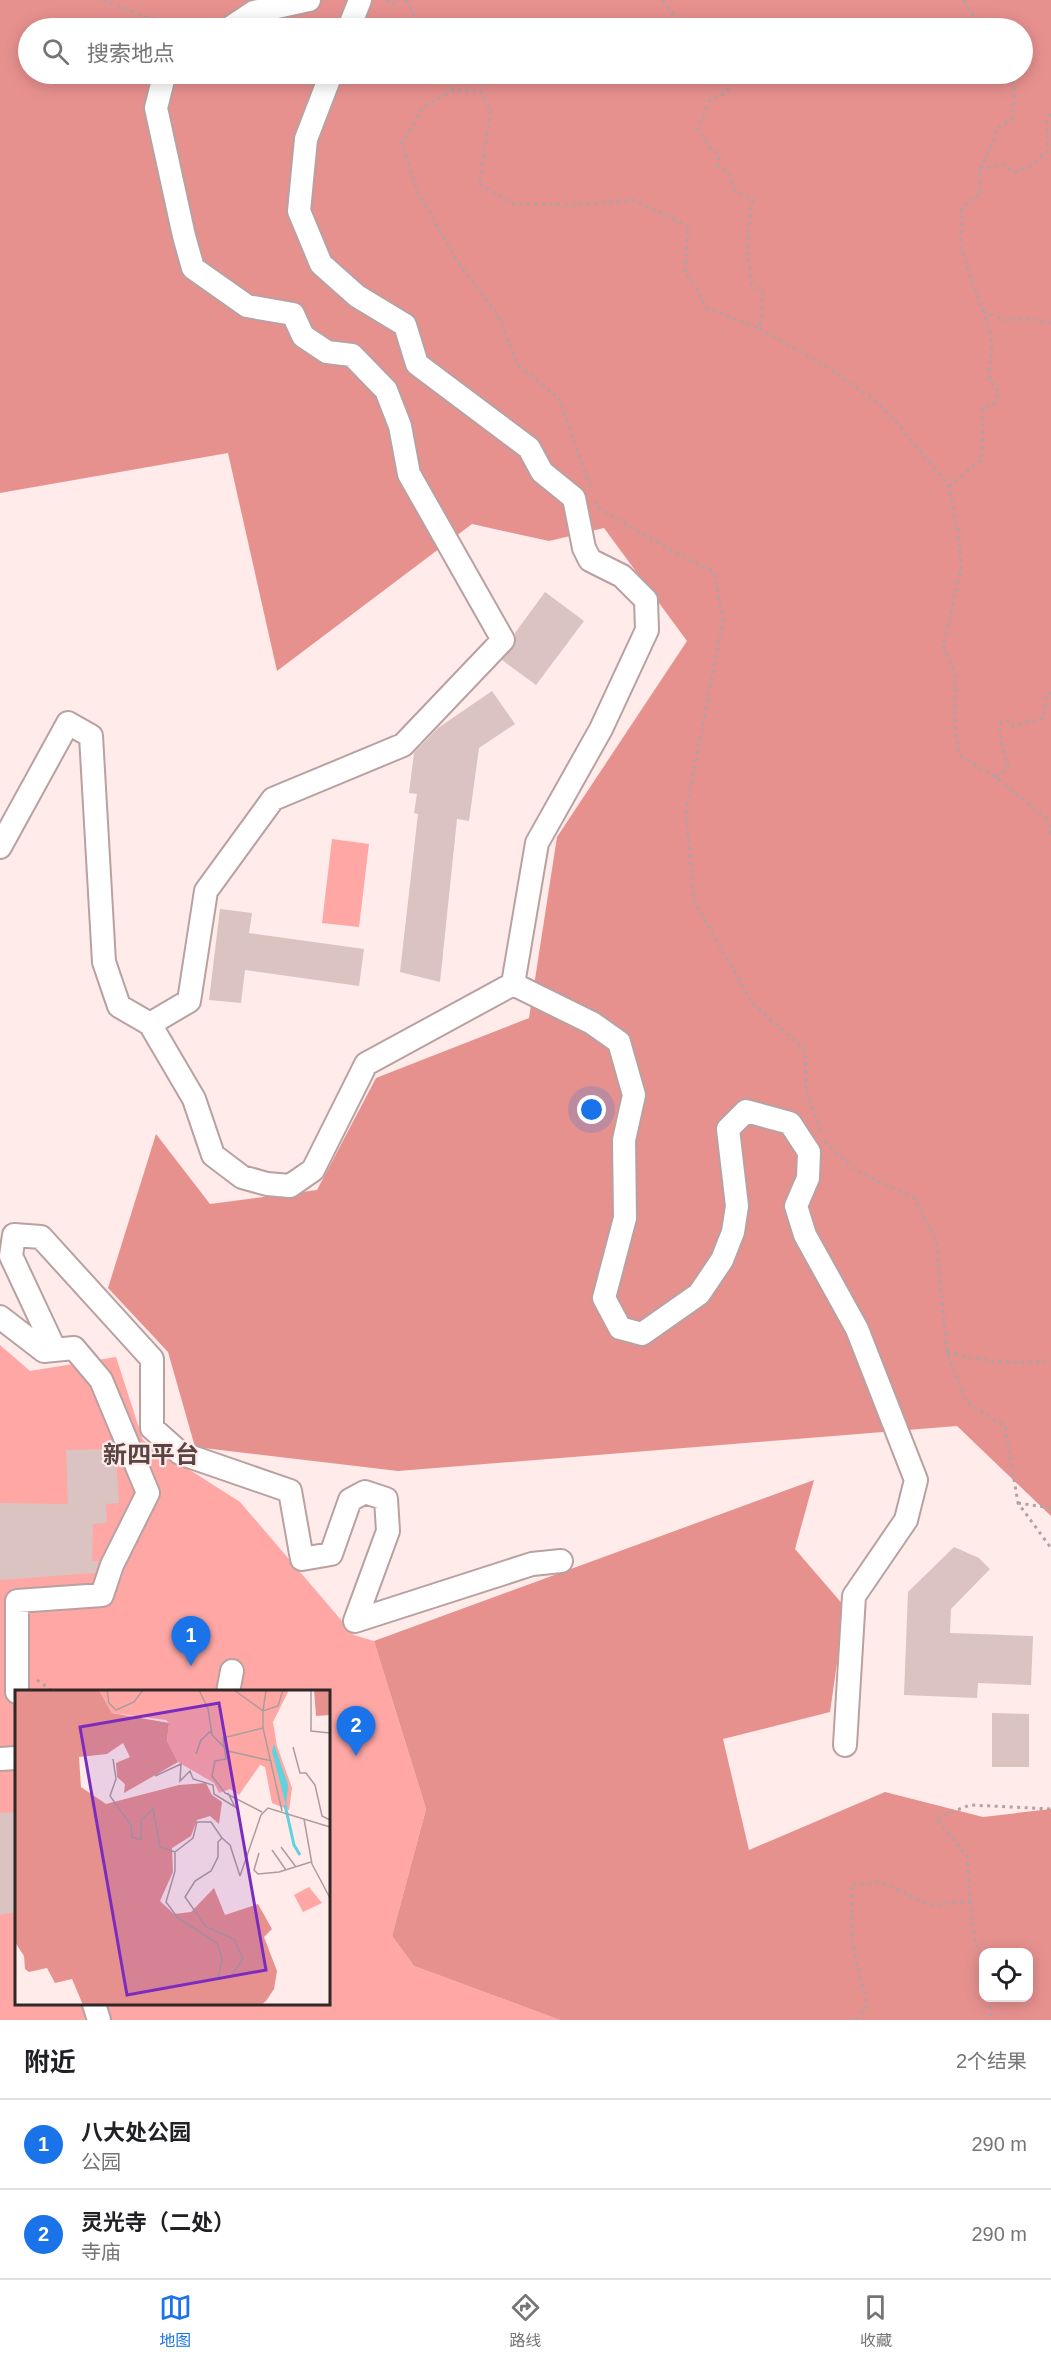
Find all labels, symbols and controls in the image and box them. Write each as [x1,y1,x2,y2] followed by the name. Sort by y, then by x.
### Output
[18,18,1033,84] search box
[39,35,72,68] icon: search
[87,41,175,66] text: 搜索地点
[577,1095,606,1124] your location
[103,1441,199,1468] district label: 新四平台
[172,1616,210,1666] pin: 1
[15,1690,330,2005] inset map
[336,1706,376,1756] pin: 2
[979,1948,1033,2002] map controls
[979,1948,1033,2002] button: locate
[24,2047,76,2077] text: 附近
[956,2050,1027,2072] text: 2个结果
[81,2120,191,2145] text: 八大处公园
[38,2133,49,2155] text: 1
[971,2133,1027,2155] text: 290 m
[81,2151,121,2173] text: 公园
[81,2210,235,2235] text: 灵光寺（二处）
[38,2223,49,2245] text: 2
[971,2223,1027,2245] text: 290 m
[81,2241,121,2263] text: 寺庙
[159,2291,192,2351] tab: 地图
[509,2291,542,2351] tab: 路线
[859,2291,892,2351] tab: 收藏

